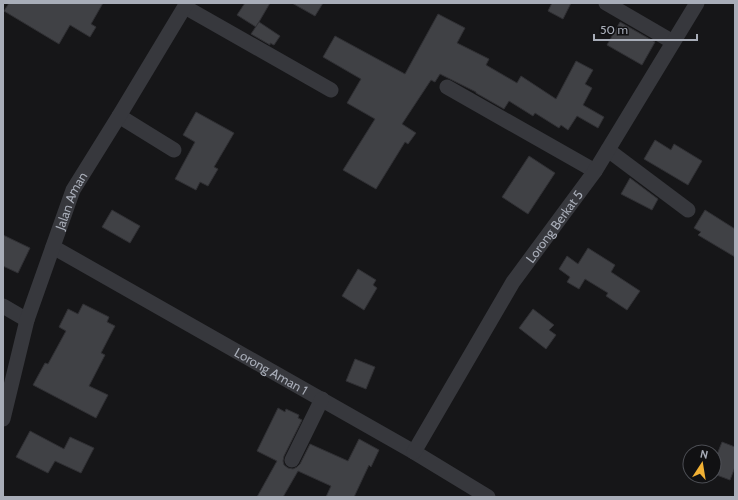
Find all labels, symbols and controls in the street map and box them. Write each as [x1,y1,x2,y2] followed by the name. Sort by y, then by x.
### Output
[594,16,697,42] scale bar
[600,22,628,37] text: 50 m
[51,169,90,233] street label: Jalan Aman
[522,187,586,266] street label: Lorong Berkat 5
[232,344,311,398] street label: Lorong Aman 1
[682,444,722,484] north arrow
[699,447,709,462] text: N

